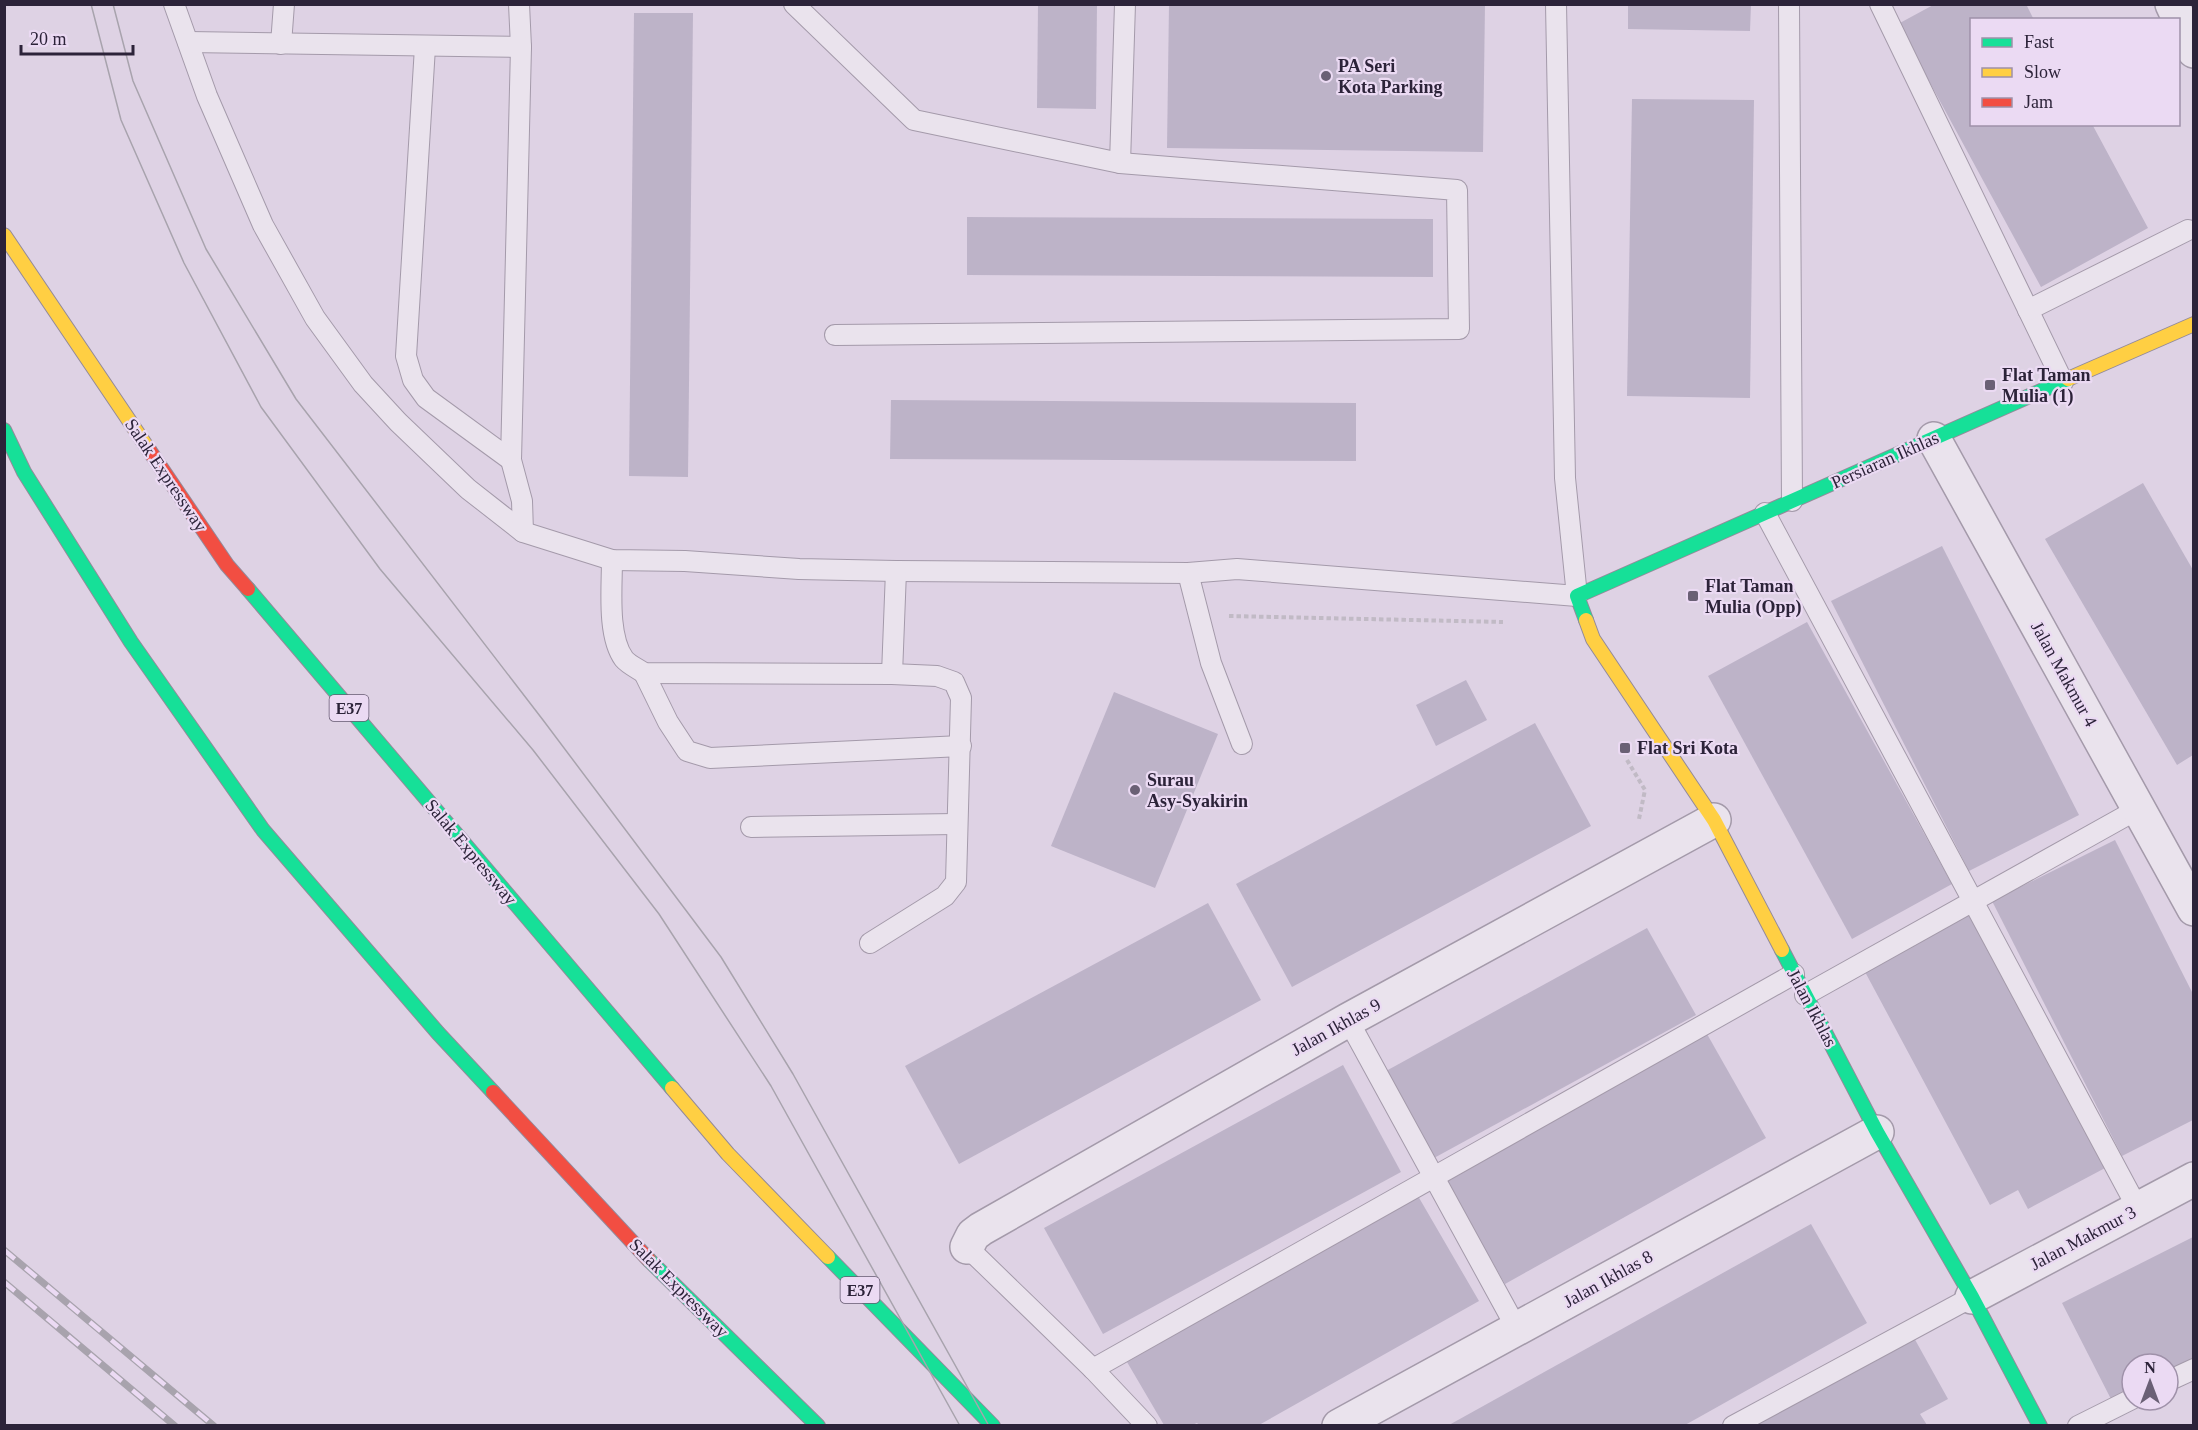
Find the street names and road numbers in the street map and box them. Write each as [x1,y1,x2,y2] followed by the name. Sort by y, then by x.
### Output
[121,415,211,535] street label: Salak Expressway
[1828,427,1942,493] street label: Persiaran Ikhlas
[2027,618,2101,730] street label: Jalan Makmur 4
[330,695,368,721] road number: E37
[421,795,521,909] street label: Salak Expressway
[1783,966,1841,1050] street label: Jalan Ikhlas
[1288,994,1384,1060] street label: Jalan Ikhlas 9
[2027,1202,2139,1274] street label: Jalan Makmur 3
[625,1234,733,1342] street label: Salak Expressway
[1560,1246,1656,1312] street label: Jalan Ikhlas 8
[840,1277,880,1303] road number: E37

